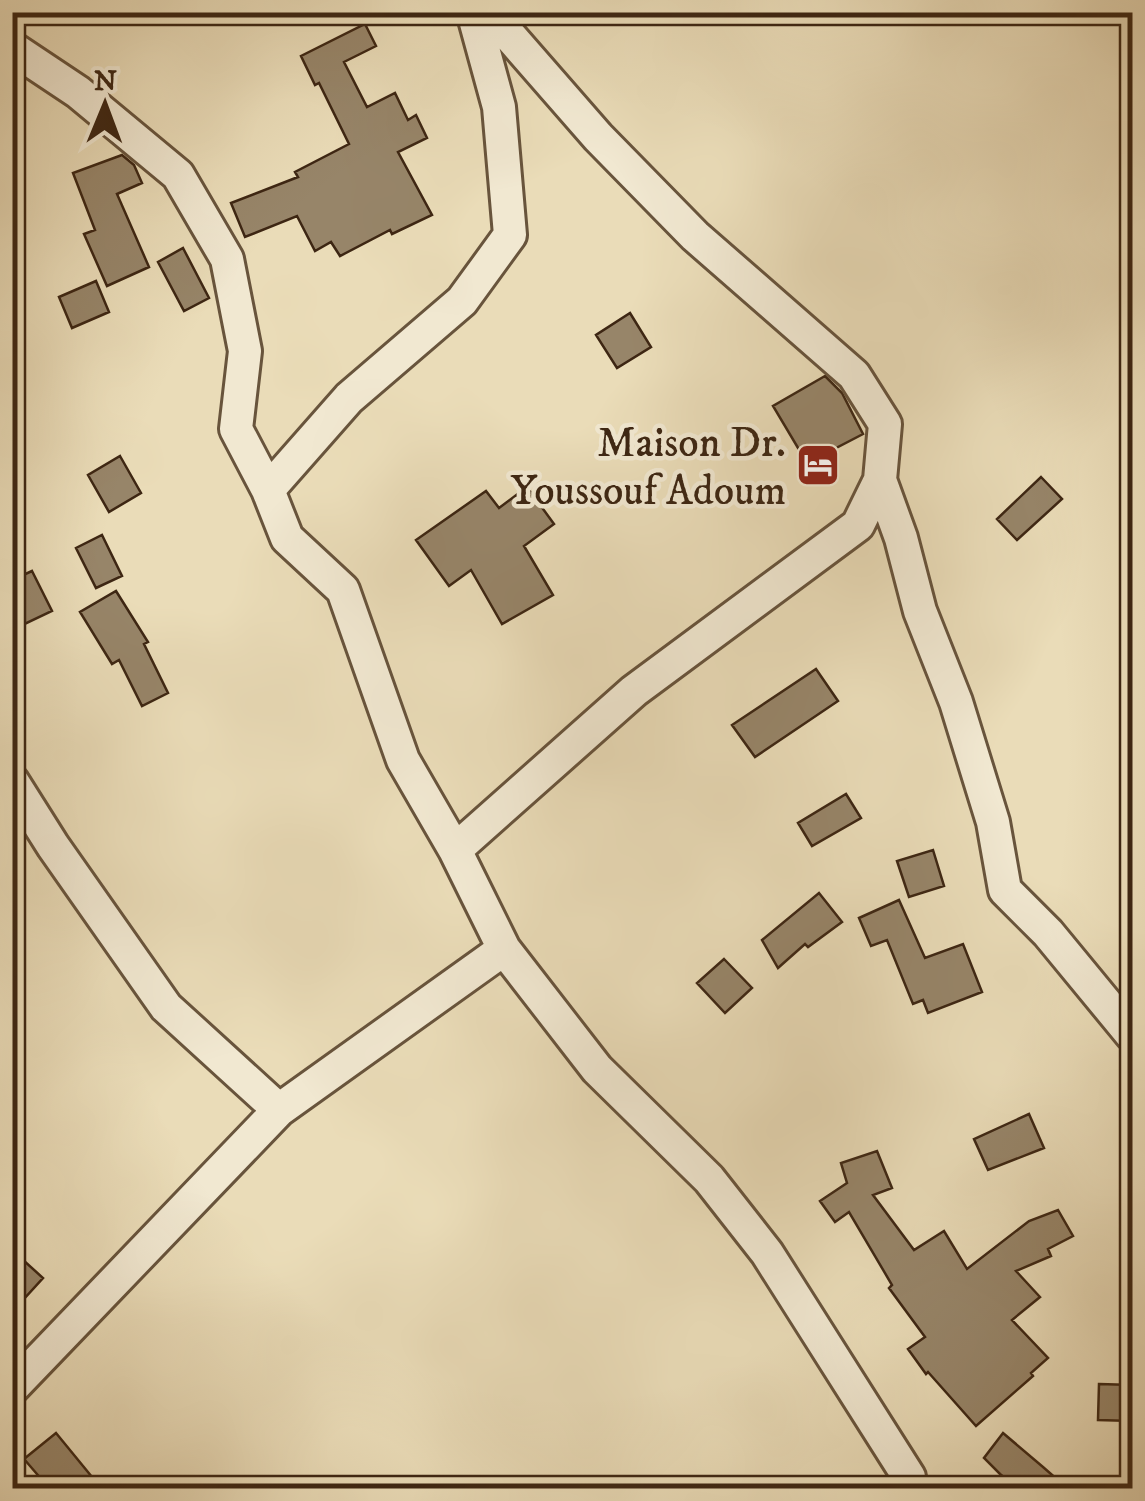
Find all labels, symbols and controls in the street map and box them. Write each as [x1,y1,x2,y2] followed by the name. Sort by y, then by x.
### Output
[55,55,155,155] north arrow
[94,64,117,99] text: N
[510,418,786,518] place label: Maison Dr. Youssouf Adoum
[795,442,841,488] hotel icon: Maison Dr. Youssouf Adoum

